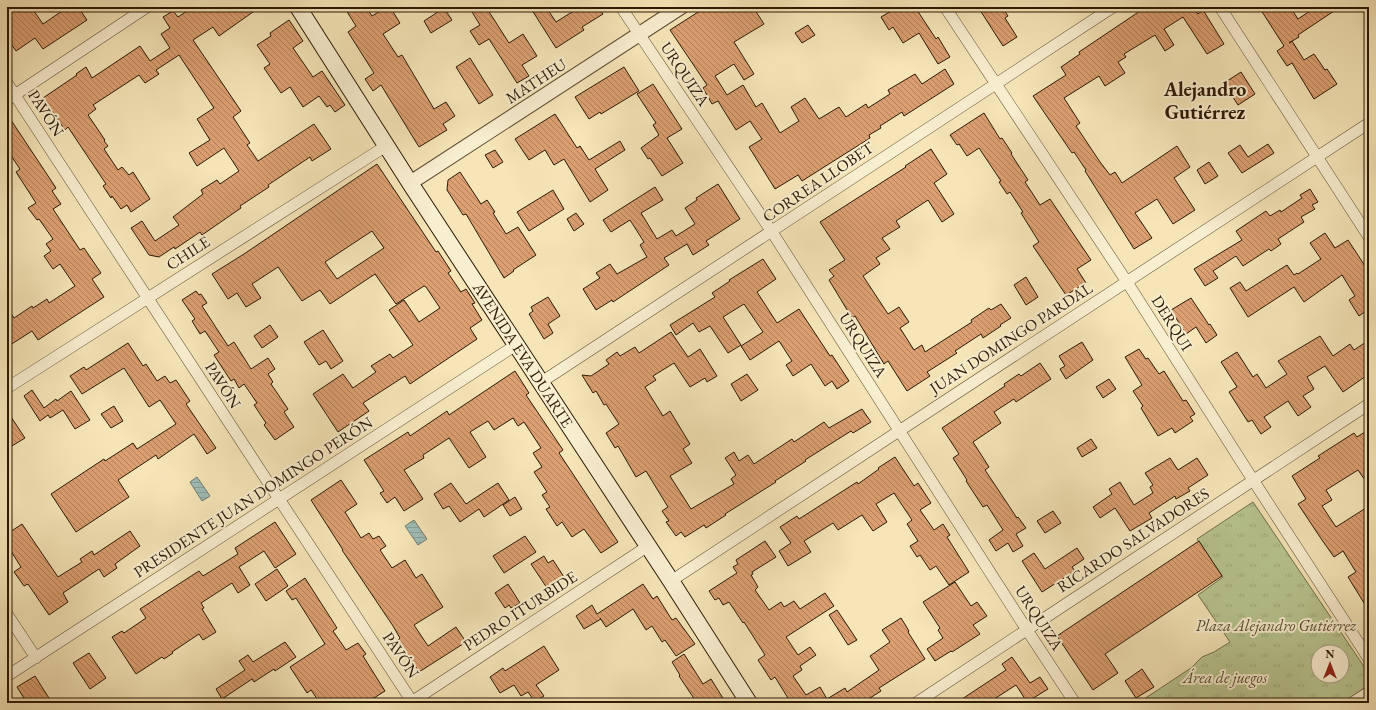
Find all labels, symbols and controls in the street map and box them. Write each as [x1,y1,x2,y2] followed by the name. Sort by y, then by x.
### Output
[656,38,715,111] street label: URQUIZA
[502,53,571,108] street label: MATHEU
[1163,76,1246,125] district label: Alejandro Gutiérrez
[23,86,69,141] street label: PAVÓN
[758,137,878,227] street label: CORREA LLOBET
[162,231,214,275] street label: CHILE
[924,277,1097,400] street label: JUAN DOMINGO PARDAL
[468,278,578,432] street label: AVENIDA EVA DUARTE
[1147,291,1198,355] street label: DERQUI
[834,308,892,382] street label: URQUIZA
[200,358,246,413] street label: PAVÓN
[129,411,377,582] street label: PRESIDENTE JUAN DOMINGO PERÓN
[1053,483,1213,597] street label: RICARDO SALVADORES
[459,566,581,656] street label: PEDRO ITURBIDE
[1010,581,1068,655] street label: URQUIZA
[1196,615,1357,636] park label: Plaza Alejandro Gutiérrez
[378,628,424,682] street label: PAVÓN
[1310,644,1350,684] north arrow
[1326,647,1335,661] text: N
[1182,667,1268,688] park label: Área de juegos

